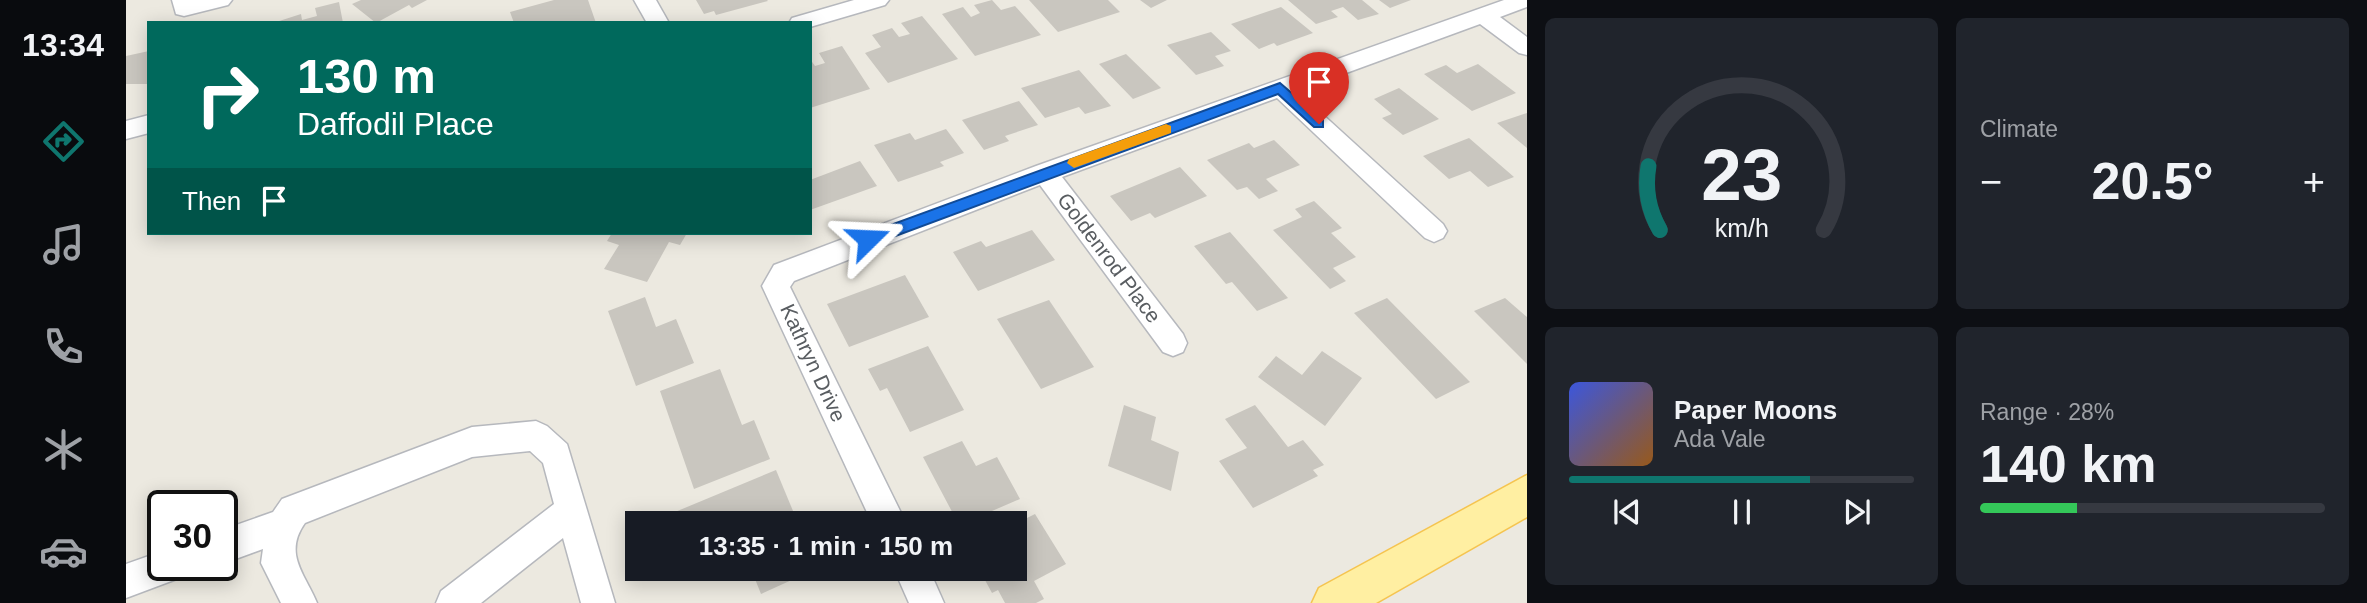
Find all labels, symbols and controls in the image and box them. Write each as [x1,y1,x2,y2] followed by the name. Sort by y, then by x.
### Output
[22,27,104,63] text: 13:34
[182,49,273,140] icon: right
[297,49,436,103] text: 130 m
[1289,52,1349,124] pin
[1300,63,1338,101] icon: arrive
[297,106,494,142] text: Daffodil Place
[1980,116,2058,142] text: Climate
[39,117,88,166] icon: directions
[1701,134,1782,215] text: 23
[2091,152,2214,210] text: 20.5°
[1980,161,2002,203] text: −
[2303,161,2325,203] text: +
[255,182,293,220] icon: arrive
[182,186,241,216] text: Then
[1053,188,1166,327] street label: Goldenrod Place
[831,202,905,276] position arrow
[1714,213,1769,241] text: km/h
[39,220,88,269] icon: music
[776,300,851,425] street label: Kathryn Drive
[39,322,88,371] icon: phone
[1674,395,1837,425] text: Paper Moons
[1980,399,2114,425] text: Range · 28%
[39,425,88,474] icon: climate
[1674,426,1766,452] text: Ada Vale
[1980,435,2156,493] text: 140 km
[147,490,238,581] speed limit sign: 30
[1608,493,1646,531] icon: previous
[1723,493,1761,531] icon: pause
[1838,493,1876,531] icon: next
[39,527,88,576] icon: car
[699,531,953,561] text: 13:35 · 1 min · 150 m

